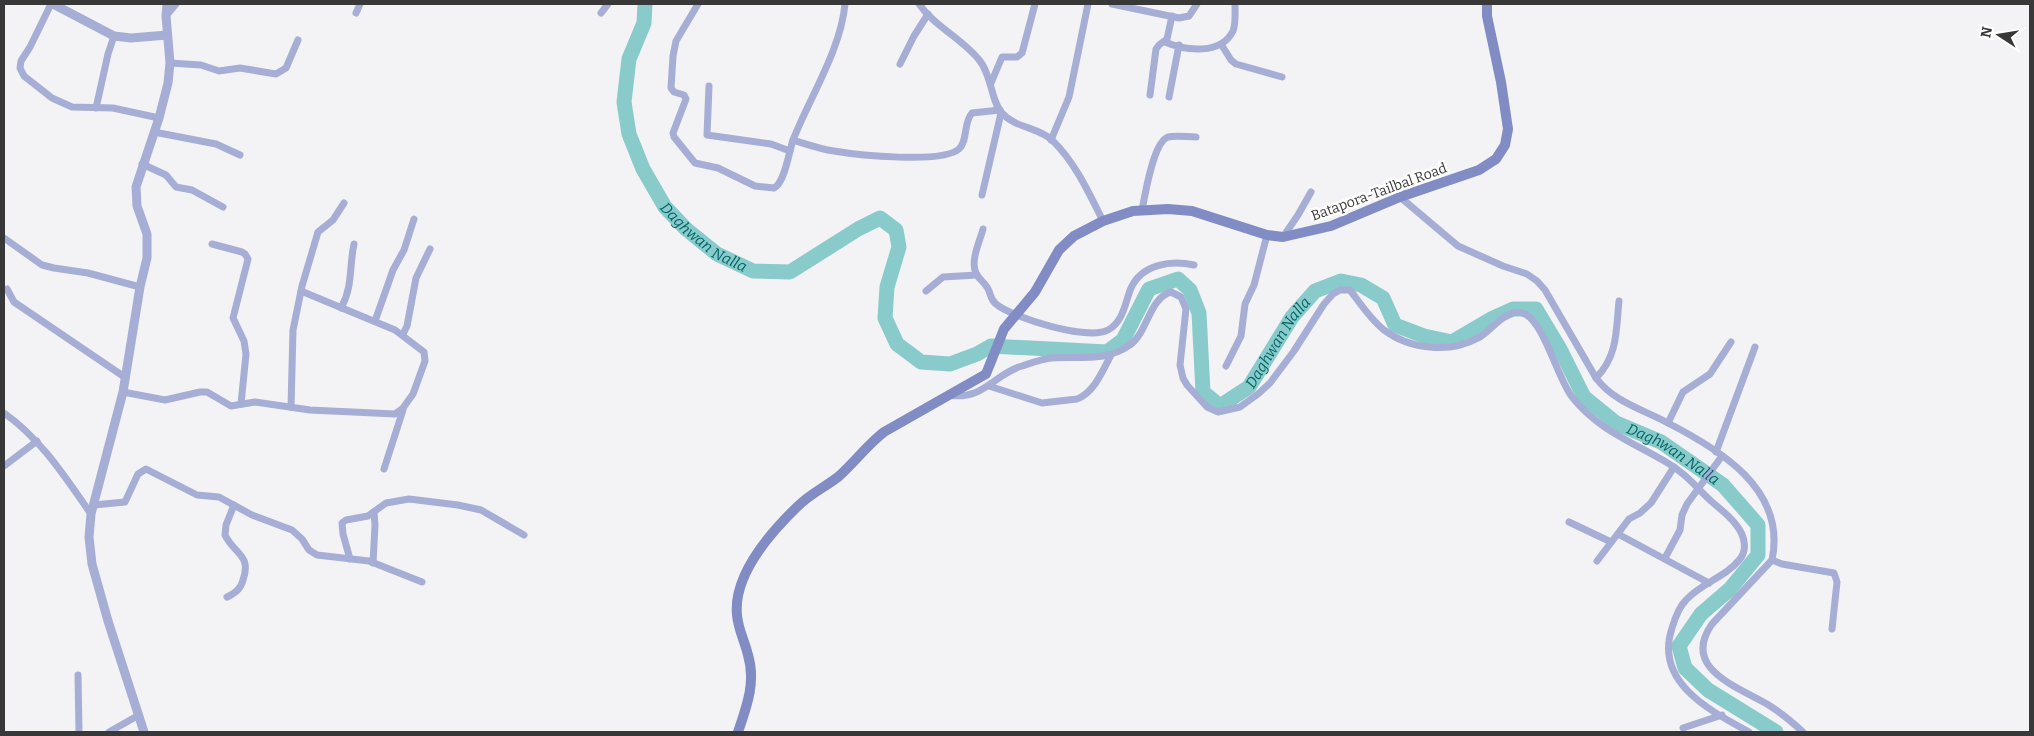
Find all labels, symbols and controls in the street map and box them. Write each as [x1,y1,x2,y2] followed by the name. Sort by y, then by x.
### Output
[1974,10,2024,60] north arrow
[1977,25,1996,39] text: N
[1309,160,1449,224] street label: Batapora-Tailbal Road
[656,199,750,276] water label: Daghwan Nalla
[1241,293,1314,391] water label: Daghwan Nalla
[1624,420,1723,489] water label: Daghwan Nalla

